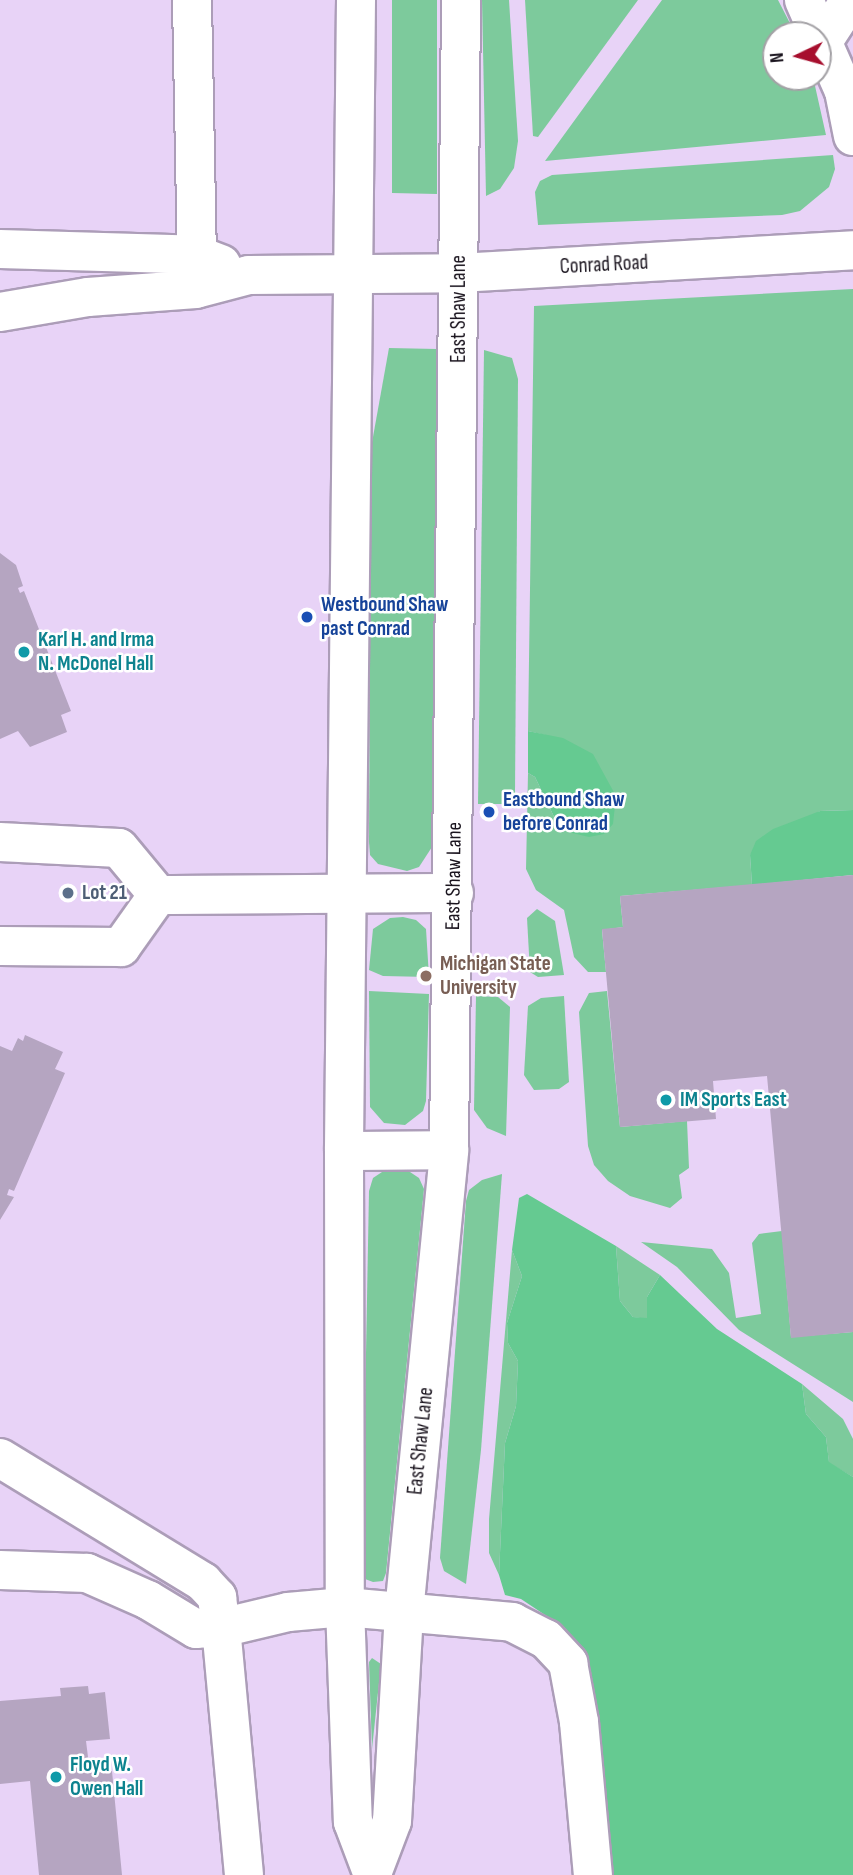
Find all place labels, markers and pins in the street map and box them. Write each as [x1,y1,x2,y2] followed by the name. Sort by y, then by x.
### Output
[321,592,448,642] place label: Westbound Shaw past Conrad
[299,609,315,625] marker: Westbound Shaw past Conrad
[38,627,154,677] place label: Karl H. and Irma N. McDonel Hall
[16,644,32,660] marker: Karl H. and Irma N. McDonel Hall
[503,787,625,837] place label: Eastbound Shaw before Conrad
[481,804,497,820] marker: Eastbound Shaw before Conrad
[82,880,127,906] place label: Lot 21
[60,885,76,901] marker: Lot 21
[440,951,551,1001] place label: Michigan State University
[418,968,434,984] marker: Michigan State University
[680,1087,787,1113] place label: IM Sports East
[658,1092,674,1108] marker: IM Sports East
[70,1752,143,1802] place label: Floyd W. Owen Hall
[48,1769,64,1785] marker: Floyd W. Owen Hall

